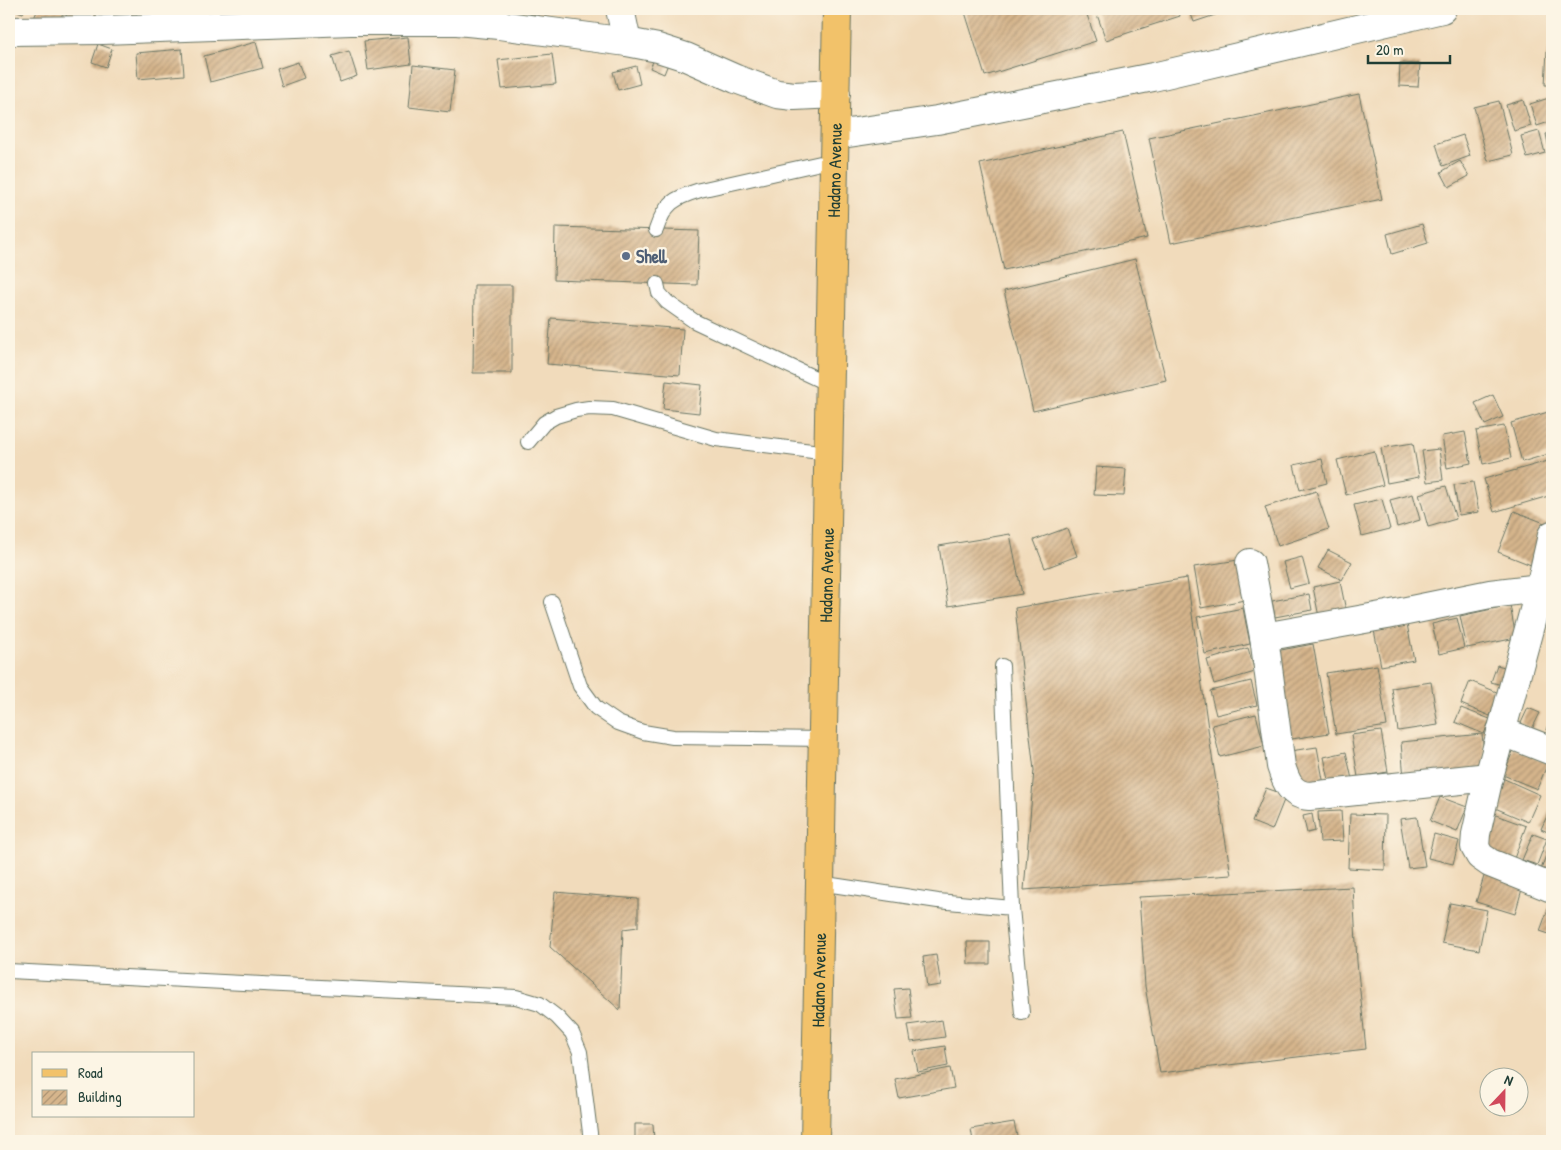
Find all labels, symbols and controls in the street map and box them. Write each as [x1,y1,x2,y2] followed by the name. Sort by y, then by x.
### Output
[1368,32,1451,64] scale bar
[1376,39,1403,60] text: 20 m
[820,123,847,218] street label: Hadano Avenue
[636,244,668,269] place label: Shell
[620,250,632,262] marker: Shell
[813,527,839,623] street label: Hadano Avenue
[805,932,832,1028] street label: Hadano Avenue
[32,1052,195,1118] legend
[78,1062,103,1083] text: Road
[1478,1068,1528,1118] north arrow
[1502,1069,1517,1090] text: N
[78,1086,122,1107] text: Building

